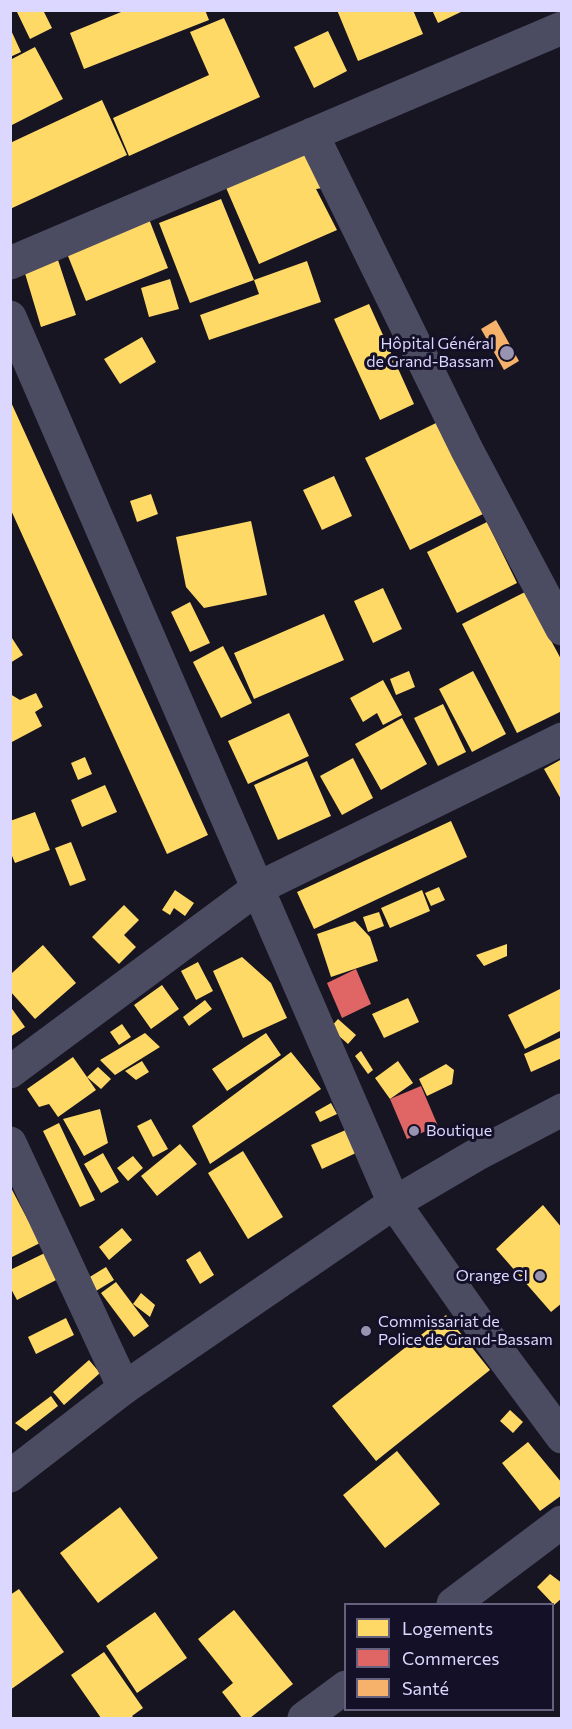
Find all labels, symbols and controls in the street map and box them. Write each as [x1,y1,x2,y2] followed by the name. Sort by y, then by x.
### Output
[366,334,494,372] place label: Hôpital Général de Grand-Bassam
[498,344,516,362] marker: Hôpital Général de Grand-Bassam
[426,1121,492,1141] place label: Boutique
[407,1124,421,1138] marker: Boutique
[456,1266,528,1286] place label: Orange CI
[533,1269,547,1283] marker: Orange CI
[378,1312,553,1350] place label: Commissariat de Police de Grand-Bassam
[359,1324,373,1338] marker: Commissariat de Police de Grand-Bassam
[344,1603,554,1711] legend
[402,1617,493,1639] text: Logements
[402,1647,499,1669] text: Commerces
[402,1677,449,1699] text: Santé

